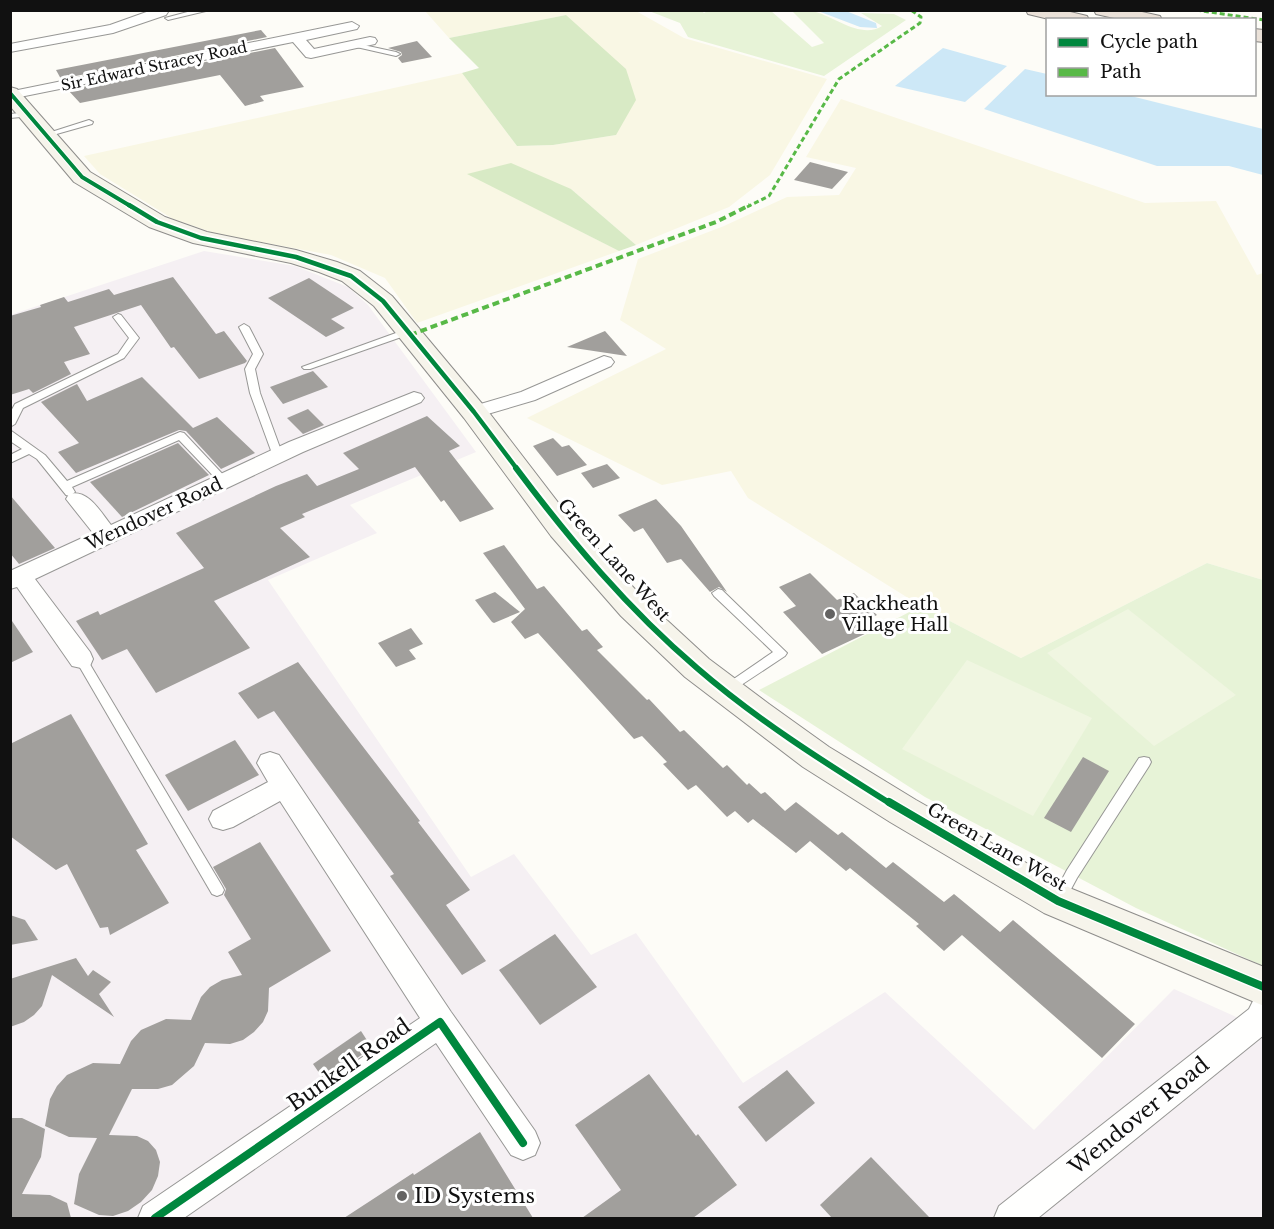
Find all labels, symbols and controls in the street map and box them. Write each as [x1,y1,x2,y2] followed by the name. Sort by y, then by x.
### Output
[1046,18,1256,96] legend
[1100,31,1198,53] text: Cycle path
[59,37,249,95] street label: Sir Edward Stracey Road
[1100,61,1141,83] text: Path
[81,473,226,556] street label: Wendover Road
[553,494,675,626] street label: Green Lane West
[841,593,948,636] place label: Rackheath Village Hall
[823,607,837,621] marker: Rackheath Village Hall
[923,798,1071,896] street label: Green Lane West
[282,1013,416,1117] street label: Bunkell Road
[1063,1052,1214,1181] street label: Wendover Road
[414,1183,535,1209] place label: ID Systems
[395,1189,409,1203] marker: ID Systems

